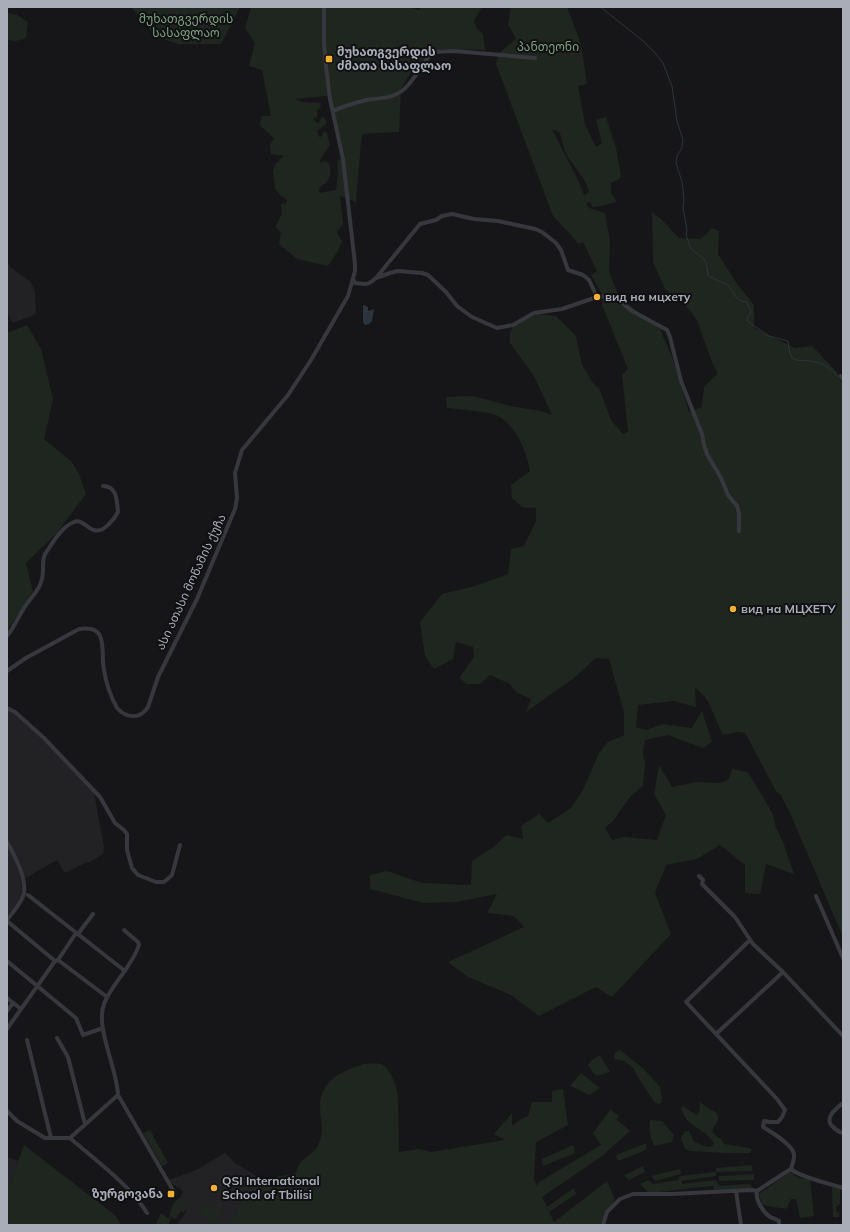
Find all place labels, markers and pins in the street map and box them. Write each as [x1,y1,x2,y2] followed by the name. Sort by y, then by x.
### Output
[337,44,451,74] place label: მუხათგვერდის ძმათა სასაფლაო
[324,54,334,64] marker: მუხათგვერდის ძმათა სასაფლაო
[605,289,691,304] place label: вид на мцхету
[592,292,602,302] marker: вид на мцхету
[741,601,836,616] place label: вид на МЦХЕТУ
[728,604,738,614] marker: вид на МЦХЕТУ
[222,1173,320,1202] place label: QSI International School of Tbilisi
[209,1183,219,1193] marker: QSI International School of Tbilisi
[92,1186,163,1201] place label: ზურგოვანა
[166,1189,176,1199] marker: ზურგოვანა

